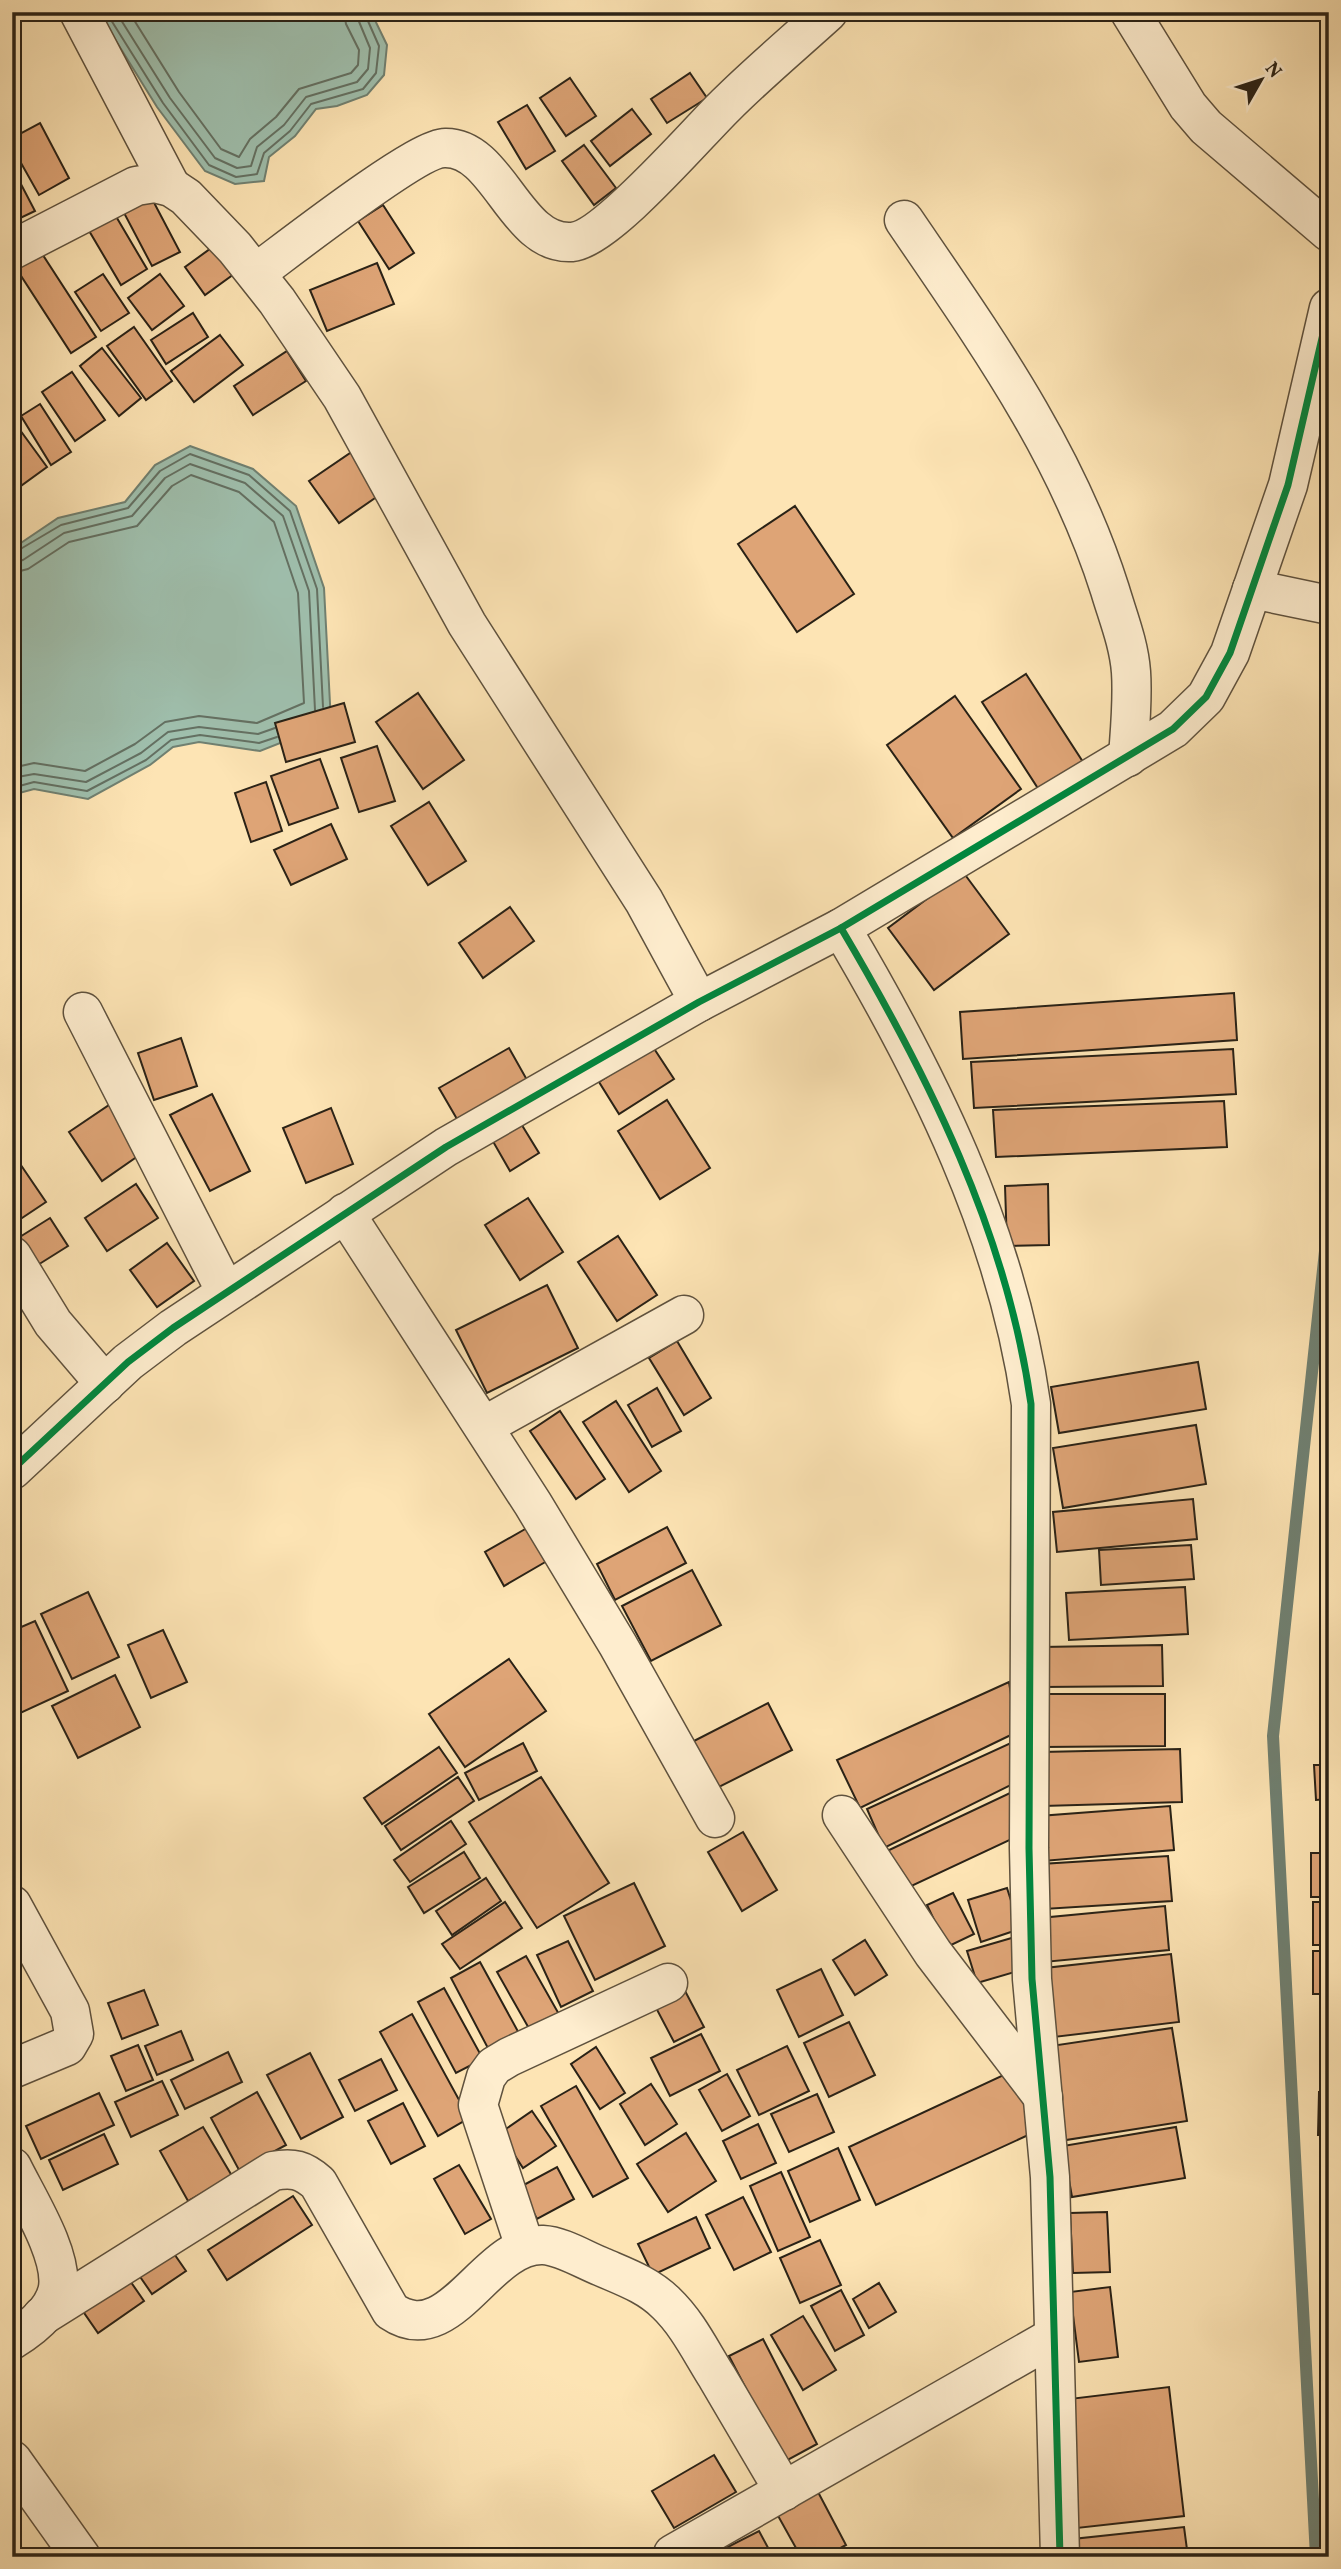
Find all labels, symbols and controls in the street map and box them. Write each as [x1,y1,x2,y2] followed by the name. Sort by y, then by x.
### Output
[1226,46,1296,116] north arrow
[1258,57,1287,84] text: N

